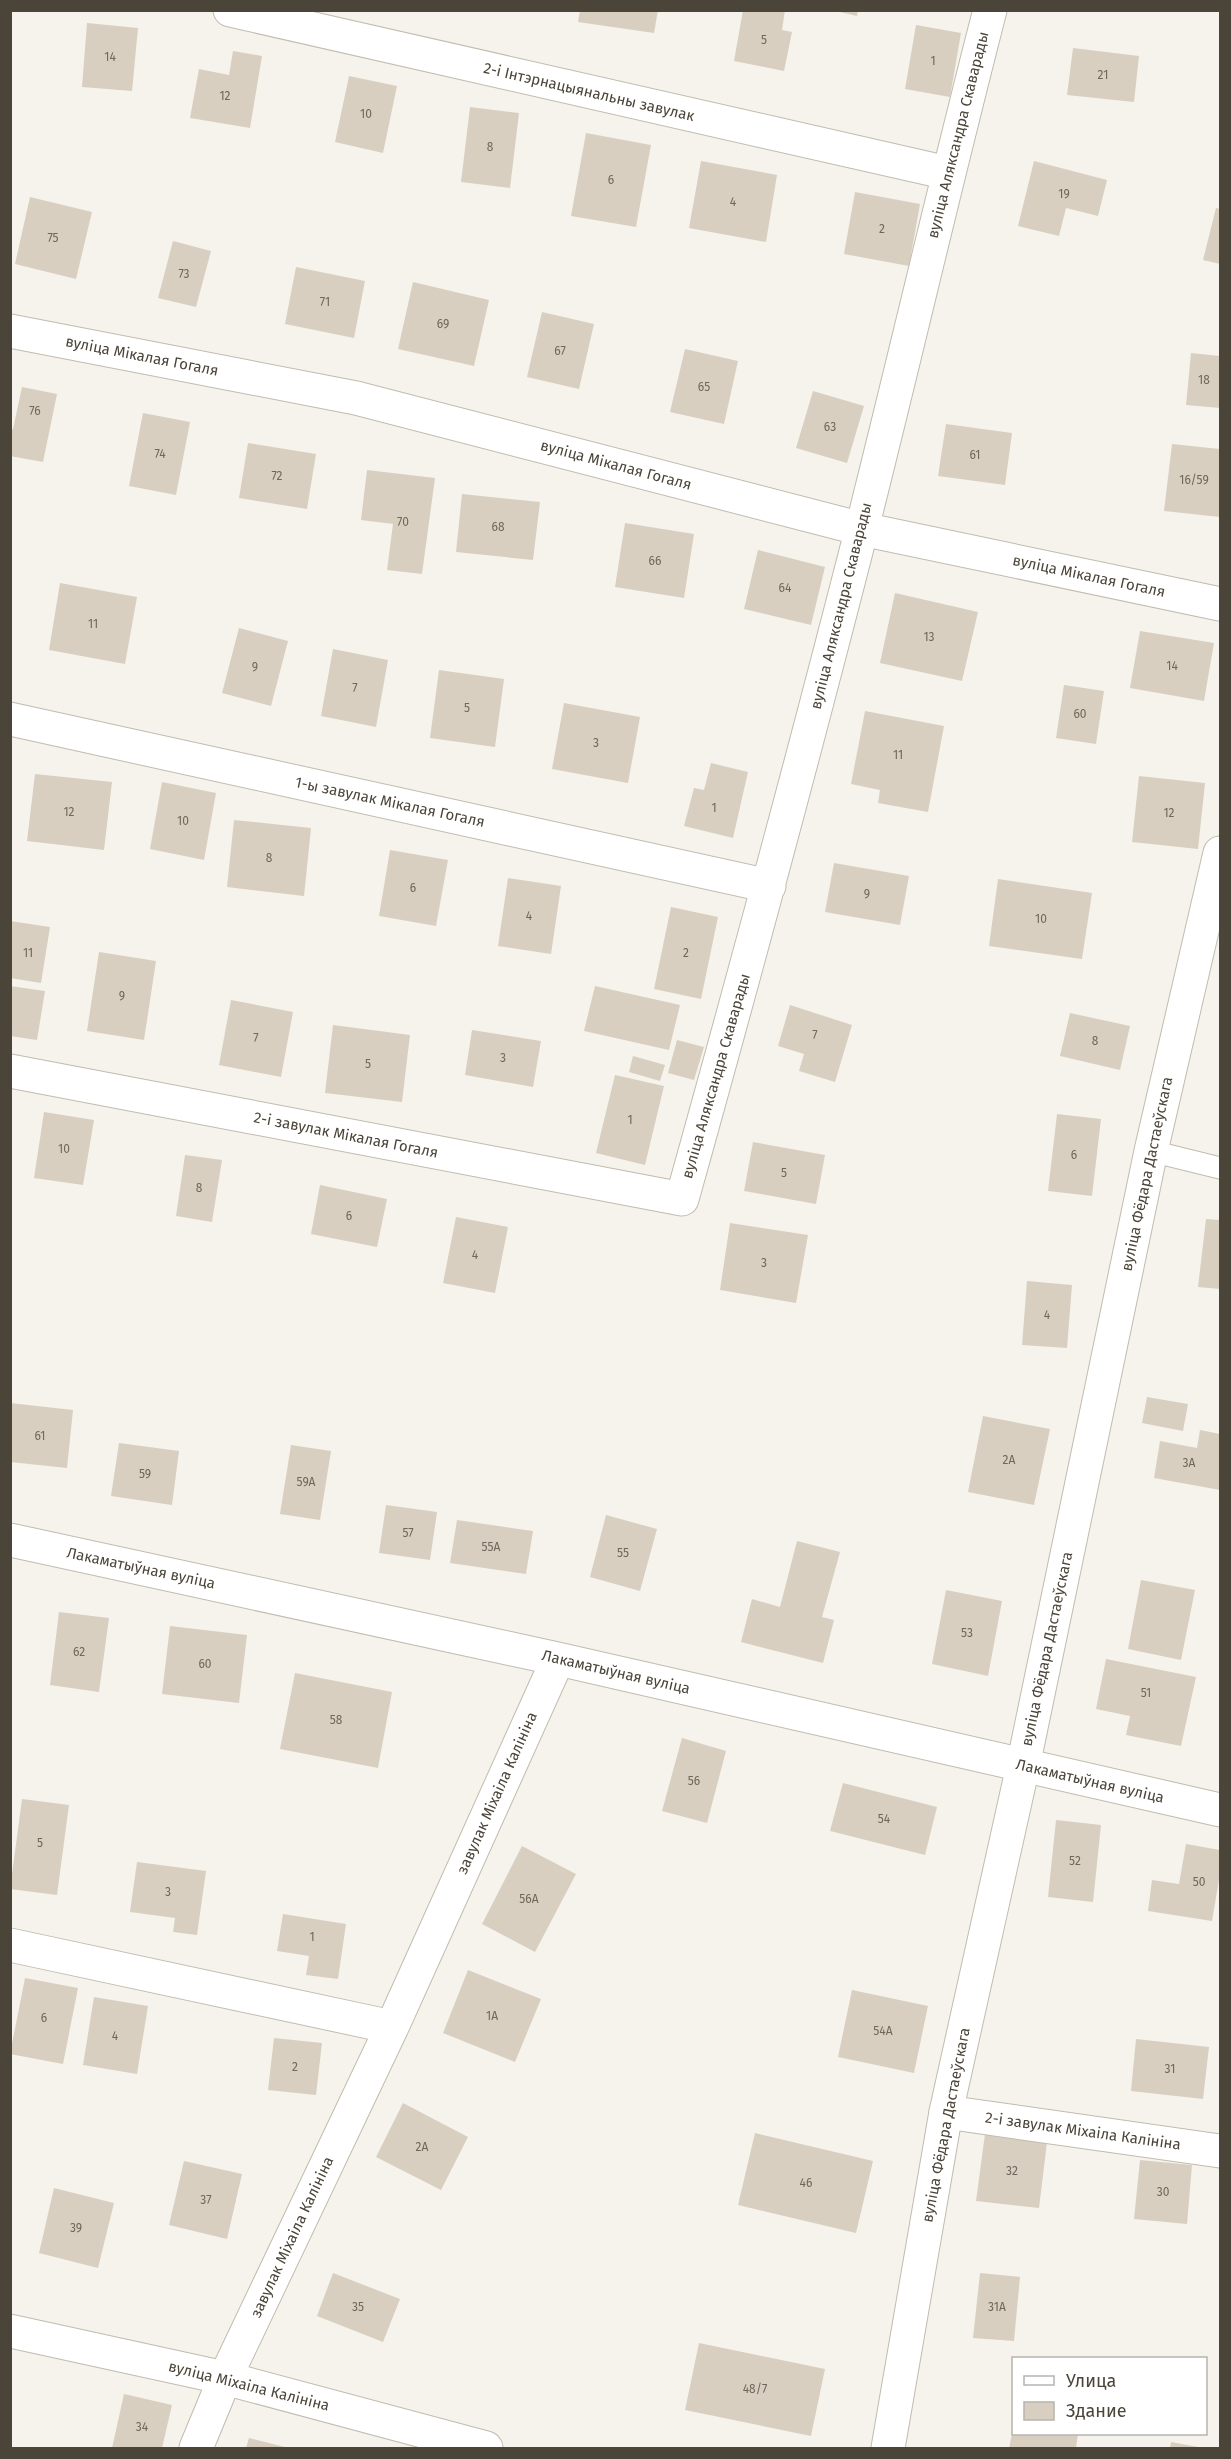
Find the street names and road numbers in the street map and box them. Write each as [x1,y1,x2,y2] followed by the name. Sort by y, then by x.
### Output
[924,30,992,240] street label: вуліца Аляксандра Скаварады
[482,59,696,125] street label: 2-і Інтэрнацыянальны завулак
[64,332,220,380] street label: вуліца Мікалая Гогаля
[538,436,694,494] street label: вуліца Мікалая Гогаля
[807,501,875,711] street label: вуліца Аляксандра Скаварады
[1011,551,1167,601] street label: вуліца Мікалая Гогаля
[293,773,487,831] street label: 1-ы завулак Мікалая Гогаля
[678,971,754,1181] street label: вуліца Аляксандра Скаварады
[1118,1075,1176,1273] street label: вуліца Фёдара Дастаеўскага
[252,1108,440,1162] street label: 2-і завулак Мікалая Гогаля
[65,1543,217,1593] street label: Лакаматыўная вуліца
[1018,1550,1076,1748] street label: вуліца Фёдара Дастаеўскага
[540,1646,692,1698] street label: Лакаматыўная вуліца
[453,1709,541,1877] street label: завулак Міхаіла Калініна
[1014,1755,1166,1807] street label: Лакаматыўная вуліца
[918,2026,974,2224] street label: вуліца Фёдара Дастаеўскага
[984,2108,1182,2154] street label: 2-і завулак Міхаіла Калініна
[247,2154,337,2320] street label: завулак Міхаіла Калініна
[167,2357,331,2415] street label: вуліца Міхаіла Калініна

